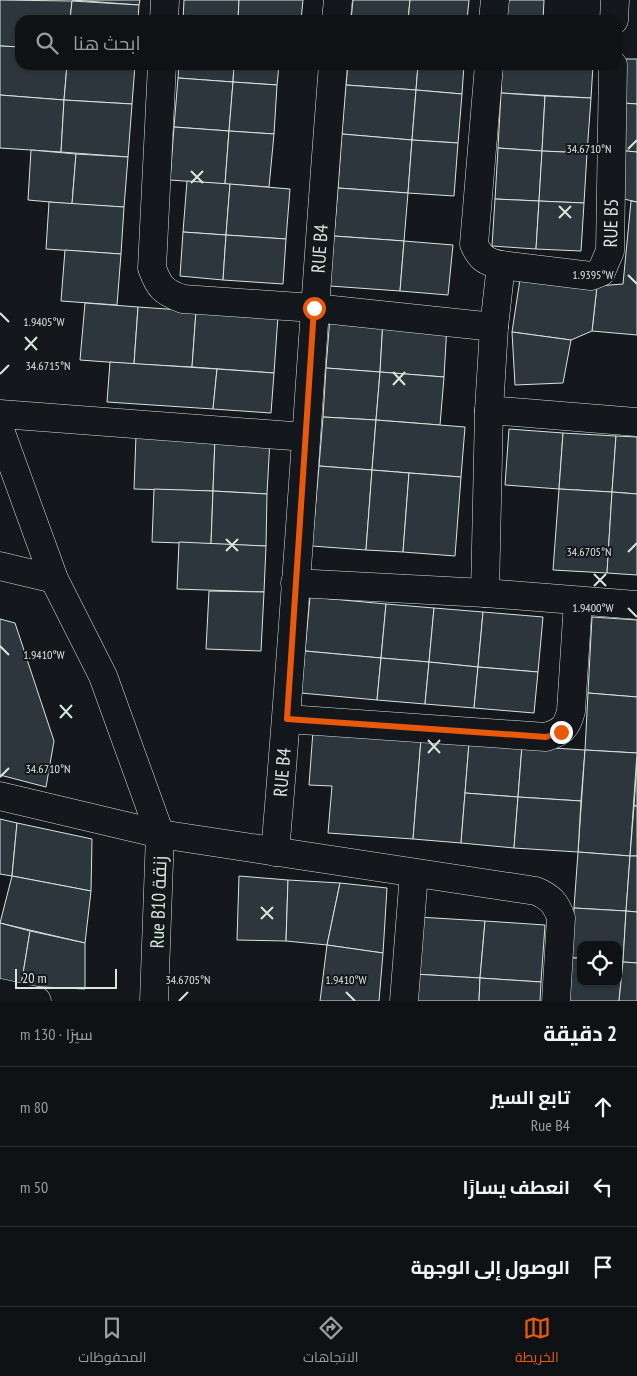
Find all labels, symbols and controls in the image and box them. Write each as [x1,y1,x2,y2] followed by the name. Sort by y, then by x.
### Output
[15,15,622,70] search box
[33,29,61,57] icon: search
[73,31,141,55] text: ابحث هنا
[566,141,612,156] text: 34.6710°N
[598,198,623,248] street label: RUE B5
[306,223,333,274] street label: RUE B4
[572,267,614,282] text: 1.9395°W
[303,297,326,320] route start
[23,314,65,329] text: 1.9405°W
[25,358,71,373] text: 34.6715°N
[566,544,612,559] text: 34.6705°N
[572,600,614,615] text: 1.9400°W
[23,647,65,662] text: 1.9410°W
[550,721,573,744] route end
[268,747,296,798] street label: RUE B4
[25,761,71,776] text: 34.6710°N
[144,855,172,949] street label: Rue B10 زنقة
[577,941,622,986] map controls
[577,941,622,986] button: locate
[15,966,118,989] scale bar
[22,969,47,987] text: 20 m
[165,972,211,987] text: 34.6705°N
[325,972,367,987] text: 1.9410°W
[543,1020,617,1047] text: 2 دقيقة
[20,1024,93,1044] text: سيرًا · 130 m
[491,1085,570,1109] text: تابع السير
[589,1093,617,1121] icon: ahead
[20,1097,48,1117] text: 80 m
[531,1115,570,1135] text: Rue B4
[589,1173,617,1201] icon: left
[462,1175,570,1199] text: انعطف يسارًا
[20,1177,48,1197] text: 50 m
[589,1253,617,1281] icon: arrive
[411,1255,570,1279] text: الوصول إلى الوجهة
[78,1314,146,1370] tab: المحفوظات
[303,1314,358,1370] tab: الاتجاهات
[515,1314,559,1370] tab: الخريطة

